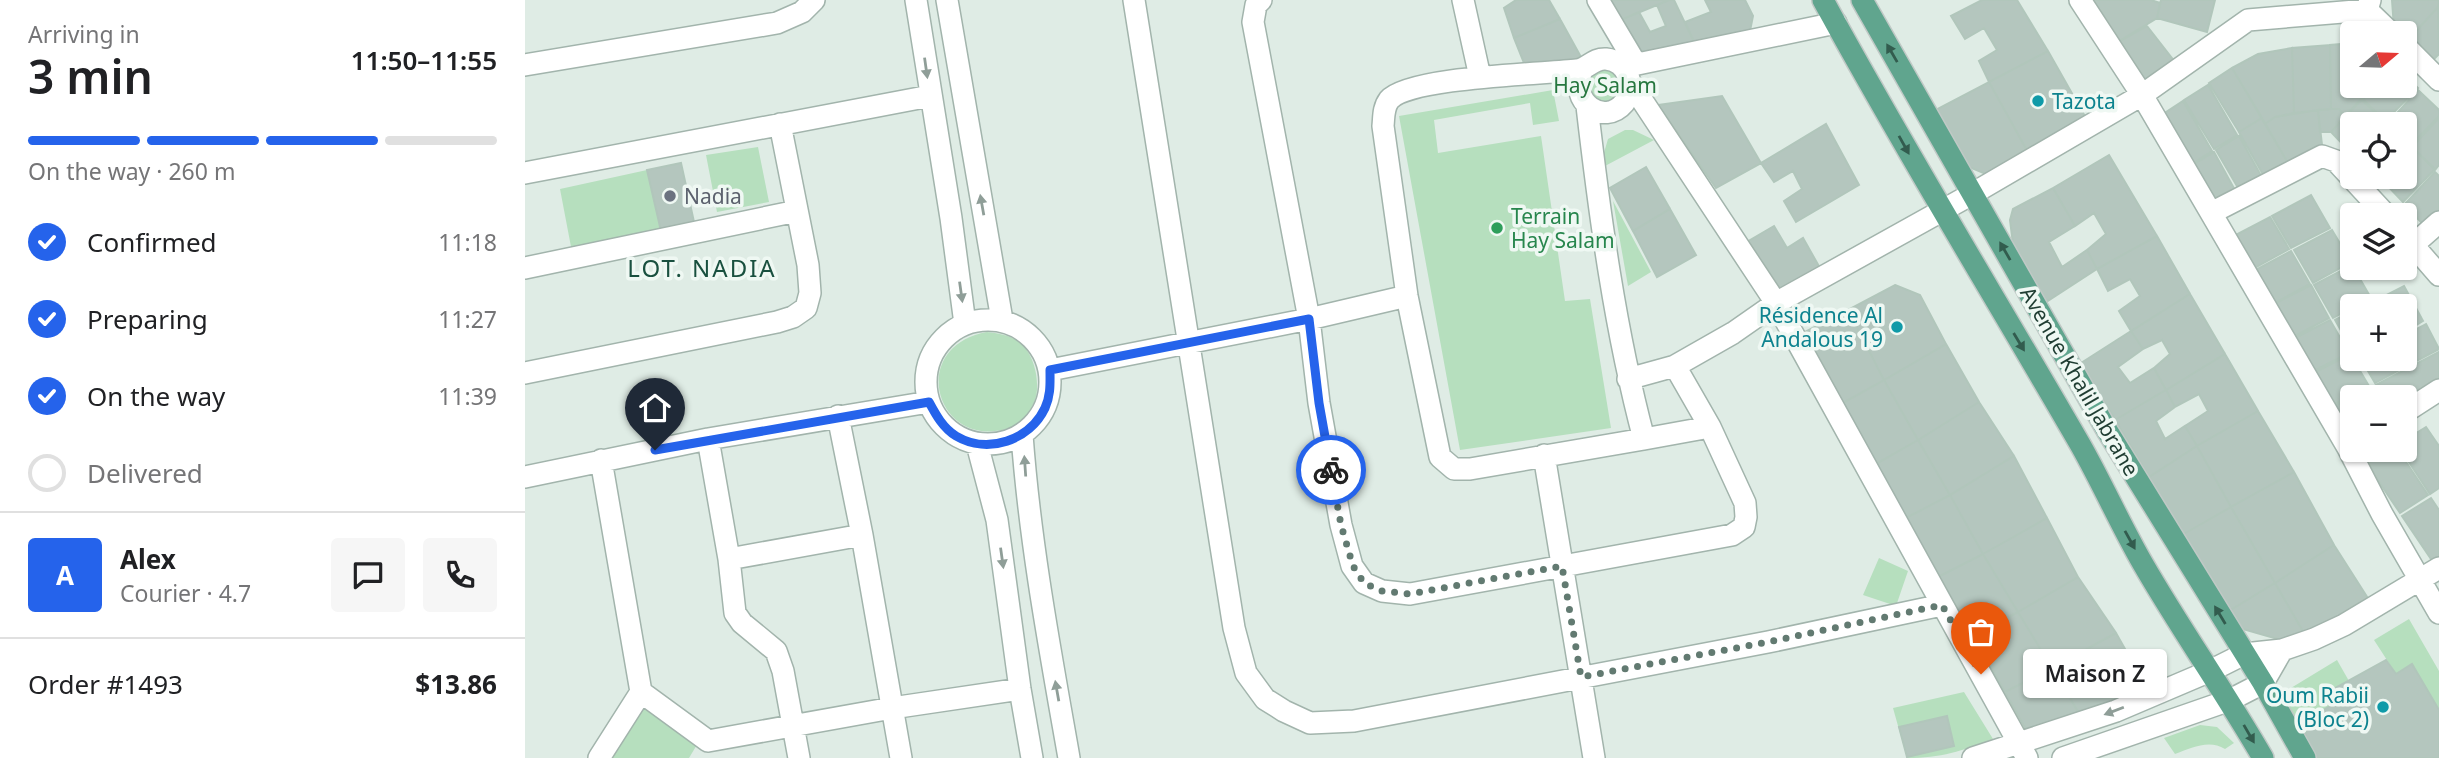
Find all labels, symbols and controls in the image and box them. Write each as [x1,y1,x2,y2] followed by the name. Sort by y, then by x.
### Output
[28,18,140,50] text: Arriving in
[2340,21,2417,98] north arrow
[2340,21,2417,462] map controls
[351,42,497,78] text: 11:50–11:55
[1886,43,1898,63] one-way arrow
[28,45,153,107] text: 3 min
[921,57,932,79] one-way arrow
[1553,71,1657,99] park label: Hay Salam
[2052,87,2116,115] place label: Tazota
[2030,93,2046,109] marker: Tazota
[2340,112,2417,189] button: locate
[1898,135,1910,155] one-way arrow
[28,155,235,187] text: On the way · 260 m
[684,182,742,210] place label: Nadia
[662,188,678,204] marker: Nadia
[976,194,987,216] one-way arrow
[1511,202,1615,254] place label: Terrain Hay Salam
[2340,203,2417,280] button: layers
[1489,220,1505,236] marker: Terrain Hay Salam
[28,223,66,261] icon: check
[87,224,217,260] text: Confirmed
[438,226,497,258] text: 11:18
[1999,241,2011,260] one-way arrow
[627,251,777,284] district label: LOT. NADIA
[955,281,966,303] one-way arrow
[2014,281,2146,481] street label: Avenue Khalil Jabrane
[2340,294,2417,371] button: +
[28,300,66,338] icon: check
[87,301,208,337] text: Preparing
[1759,301,1883,353] place label: Résidence Al Andalous 19
[438,303,497,335] text: 11:27
[1889,319,1905,335] marker: Résidence Al Andalous 19
[2013,332,2025,351] one-way arrow
[28,377,66,415] icon: check
[87,378,225,414] text: On the way
[625,378,685,450] pin
[438,380,497,412] text: 11:39
[2340,385,2417,462] button: −
[636,389,674,427] icon: home
[1296,435,1366,505] courier
[1312,451,1350,489] icon: bike
[87,455,203,491] text: Delivered
[1019,455,1030,477] one-way arrow
[2124,530,2136,550] one-way arrow
[331,538,405,612] button: chat
[423,538,497,612] button: phone
[120,541,176,577] text: Alex
[997,547,1008,569] one-way arrow
[56,557,74,593] text: A
[120,577,251,609] text: Courier · 4.7
[1951,602,2011,674] pin
[2214,606,2227,625] one-way arrow
[1962,613,2000,651] icon: bag
[2023,650,2167,698] callout: Maison Z
[2045,657,2145,689] text: Maison Z
[28,666,183,702] text: Order #1493
[415,666,497,702] text: $13.86
[1051,680,1062,702] one-way arrow
[2266,681,2369,733] place label: Oum Rabii (Bloc 2)
[2375,699,2391,715] marker: Oum Rabii (Bloc 2)
[2104,706,2125,717] one-way arrow
[2243,724,2255,743] one-way arrow

